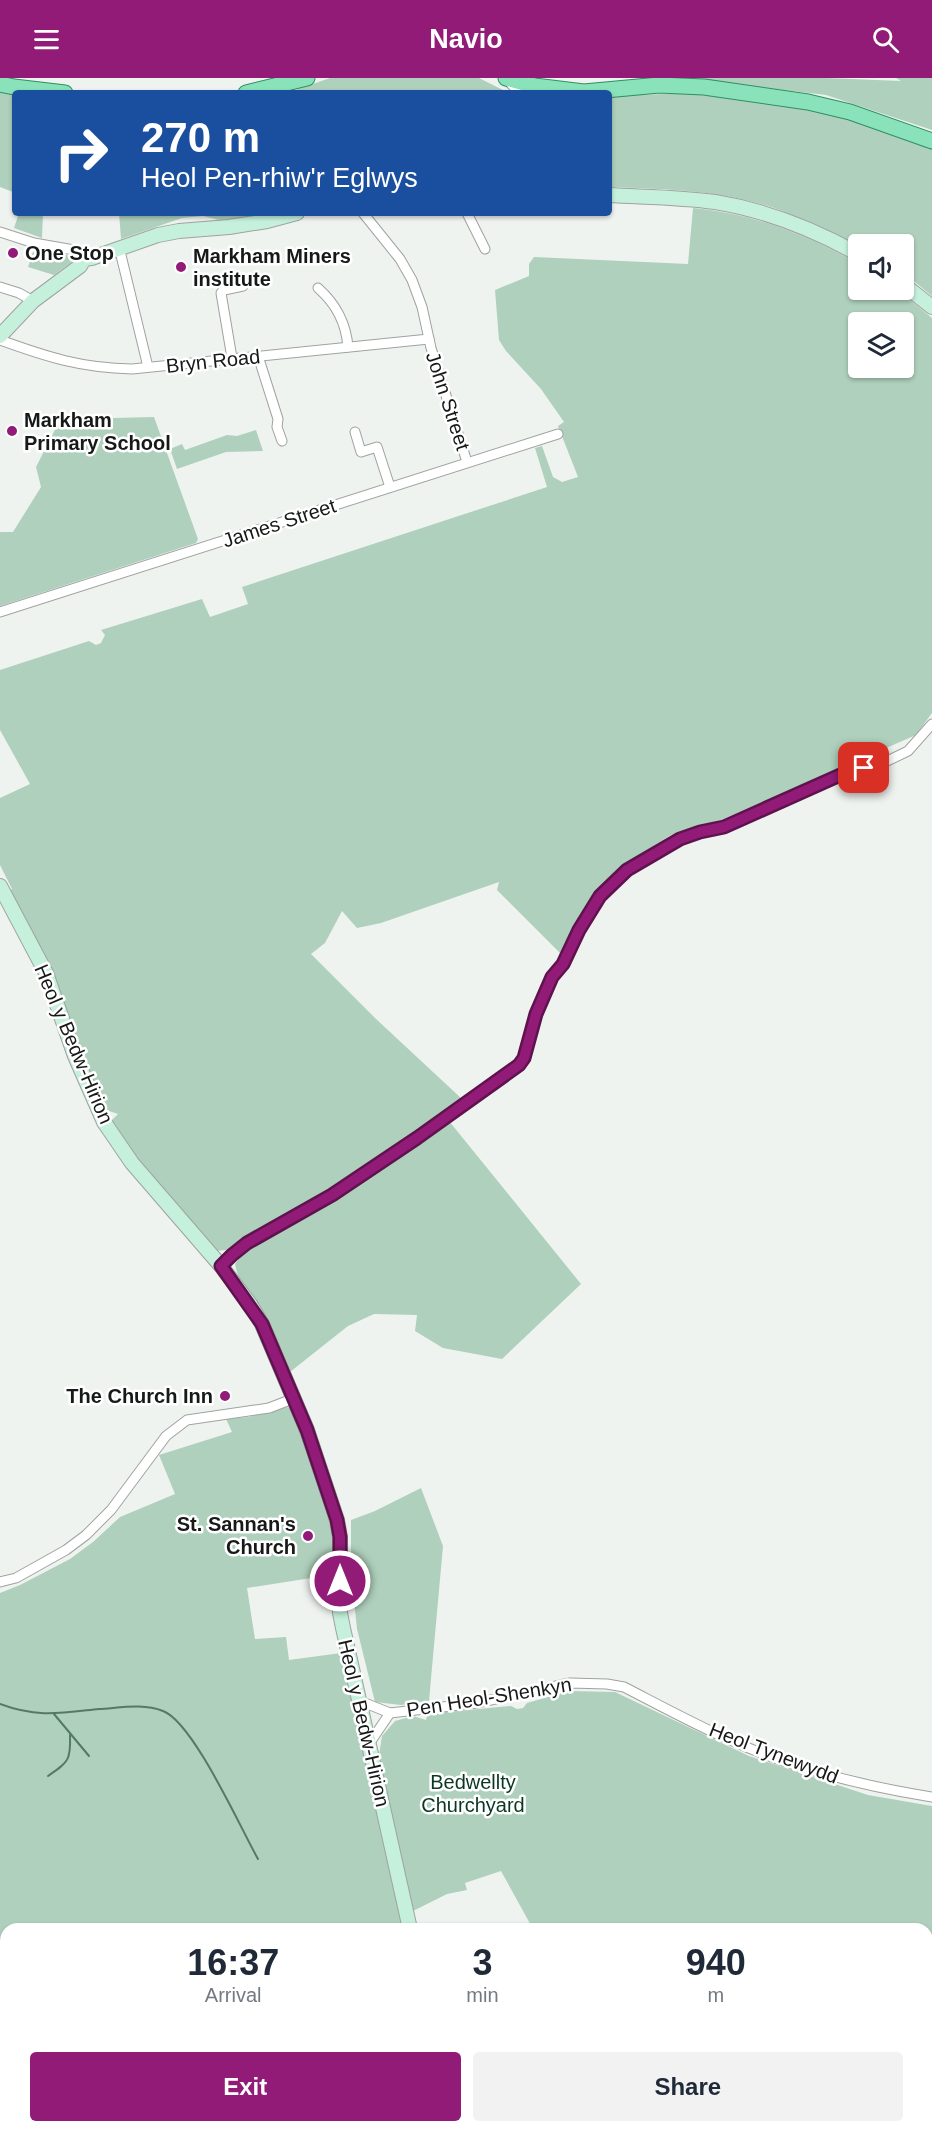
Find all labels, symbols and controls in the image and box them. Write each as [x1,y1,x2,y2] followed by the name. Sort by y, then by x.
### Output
[30,23,63,56] icon: menu
[869,23,902,56] icon: search
[429,24,503,54] text: Navio
[42,114,120,192] icon: right
[141,114,260,161] text: 270 m
[141,163,418,193] text: Heol Pen-rhiw'r Eglwys
[848,234,914,378] map controls
[848,234,914,300] button: sound
[25,242,114,264] place label: One Stop
[193,245,351,290] place label: Markham Miners institute
[6,246,20,260] marker: One Stop
[174,260,188,274] marker: Markham Miners institute
[848,312,914,378] button: layers
[165,345,261,377] street label: Bryn Road
[422,349,474,453] street label: John Street
[24,409,171,454] place label: Markham Primary School
[5,424,19,438] marker: Markham Primary School
[220,494,339,552] street label: James Street
[838,742,889,793] pin
[847,751,880,784] icon: arrive
[30,961,118,1127] street label: Heol y Bedw-Hirion
[66,1385,213,1407] place label: The Church Inn
[218,1389,232,1403] marker: The Church Inn
[177,1513,296,1558] place label: St. Sannan's Church
[301,1529,315,1543] marker: St. Sannan's Church
[308,1549,372,1613] position arrow
[334,1637,394,1809] street label: Heol y Bedw-Hirion
[405,1673,573,1721] street label: Pen Heol-Shenkyn
[706,1718,842,1788] street label: Heol Tynewydd
[421,1771,525,1816] park label: Bedwellty Churchyard
[187,1942,279,1983] text: 16:37
[472,1942,492,1983] text: 3
[686,1942,746,1983] text: 940
[205,1984,262,2006] text: Arrival
[466,1984,499,2006] text: min
[707,1984,724,2006] text: m
[30,2052,461,2121] button: Exit
[473,2052,903,2121] button: Share

